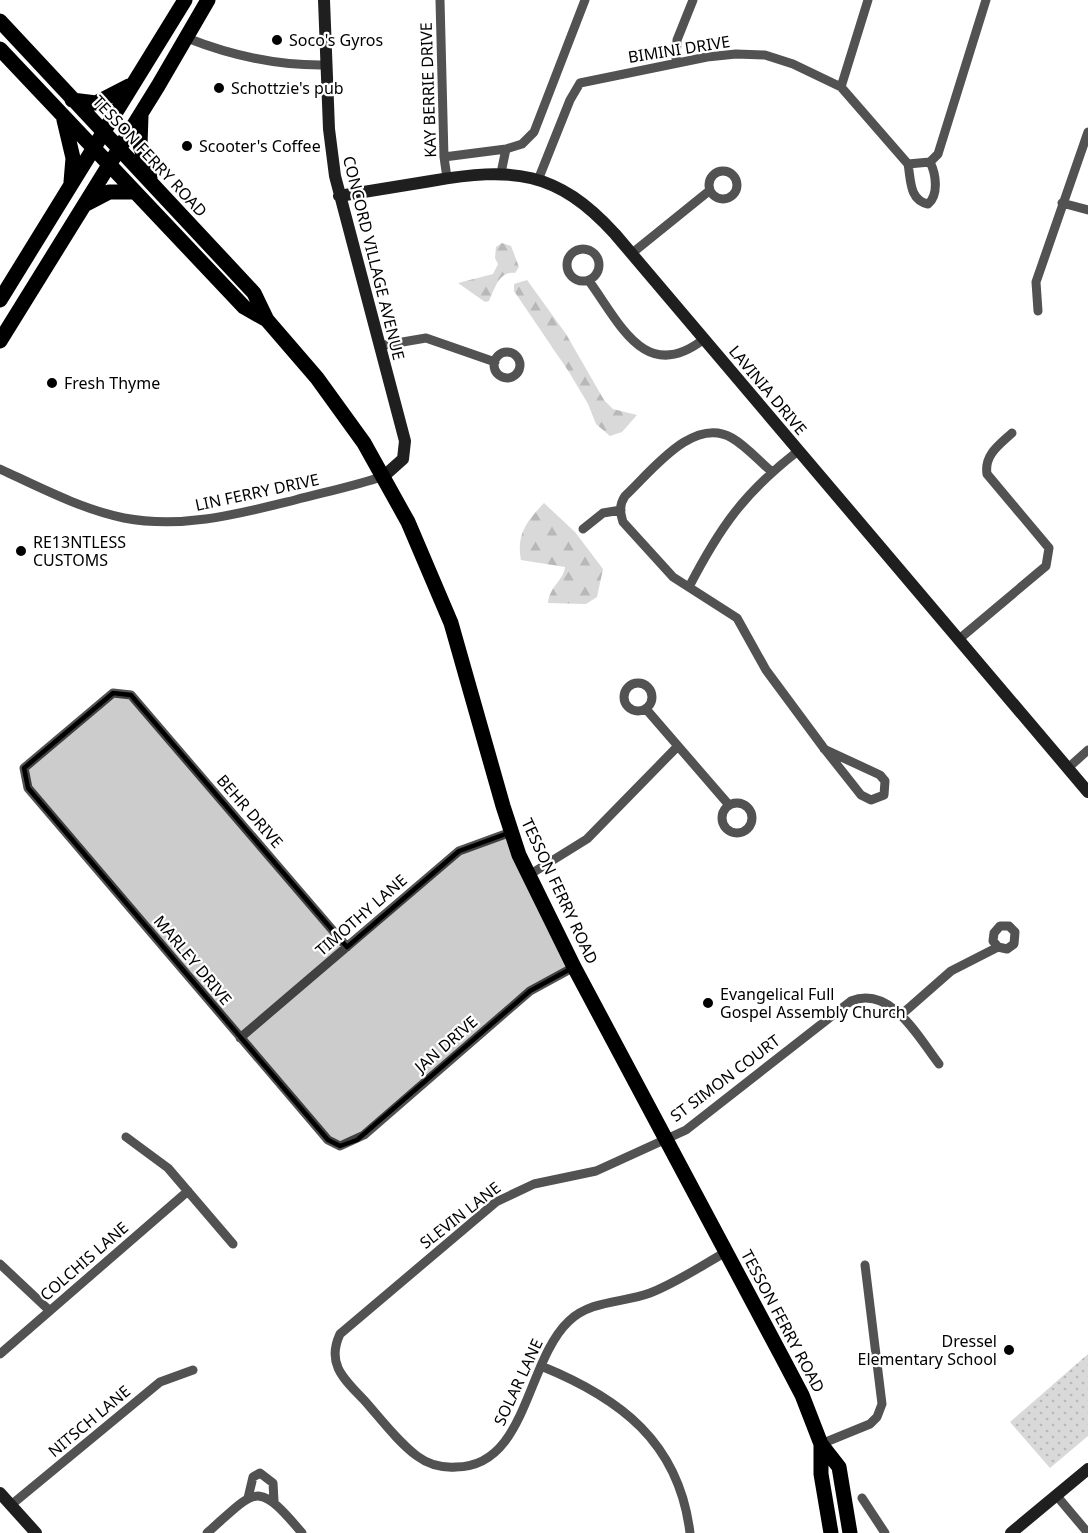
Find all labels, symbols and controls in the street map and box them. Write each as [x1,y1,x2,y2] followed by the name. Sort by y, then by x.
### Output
[415,22,441,158] street label: KAY BERRIE DRIVE
[289,29,383,51] place label: Soco's Gyros
[626,30,732,68] street label: BIMINI DRIVE
[270,33,284,47] marker: Soco's Gyros
[231,77,344,99] place label: Schottzie's pub
[212,81,226,95] marker: Schottzie's pub
[88,91,212,221] street label: TESSON FERRY ROAD
[199,135,321,157] place label: Scooter's Coffee
[180,139,194,153] marker: Scooter's Coffee
[338,154,410,362] street label: CONCORD VILLAGE AVENUE
[724,341,812,439] street label: LAVINIA DRIVE
[64,372,160,394] place label: Fresh Thyme
[45,376,59,390] marker: Fresh Thyme
[193,468,321,516] street label: LIN FERRY DRIVE
[33,531,126,571] place label: RE13NTLESS CUSTOMS
[14,544,28,558] marker: RE13NTLESS CUSTOMS
[212,770,288,852] street label: BEHR DRIVE
[517,815,603,967] street label: TESSON FERRY ROAD
[311,869,411,961] street label: TIMOTHY LANE
[149,911,237,1009] street label: MARLEY DRIVE
[720,983,906,1023] place label: Evangelical Full Gospel Assembly Church
[701,996,715,1010] marker: Evangelical Full Gospel Assembly Church
[408,1011,482,1079] street label: JAN DRIVE
[666,1029,784,1127] street label: ST SIMON COURT
[415,1176,505,1254] street label: SLEVIN LANE
[35,1216,133,1306] street label: COLCHIS LANE
[736,1246,830,1396] street label: TESSON FERRY ROAD
[858,1330,997,1370] place label: Dressel Elementary School
[488,1335,548,1429] street label: SOLAR LANE
[1002,1343,1016,1357] marker: Dressel Elementary School
[43,1380,135,1462] street label: NITSCH LANE

